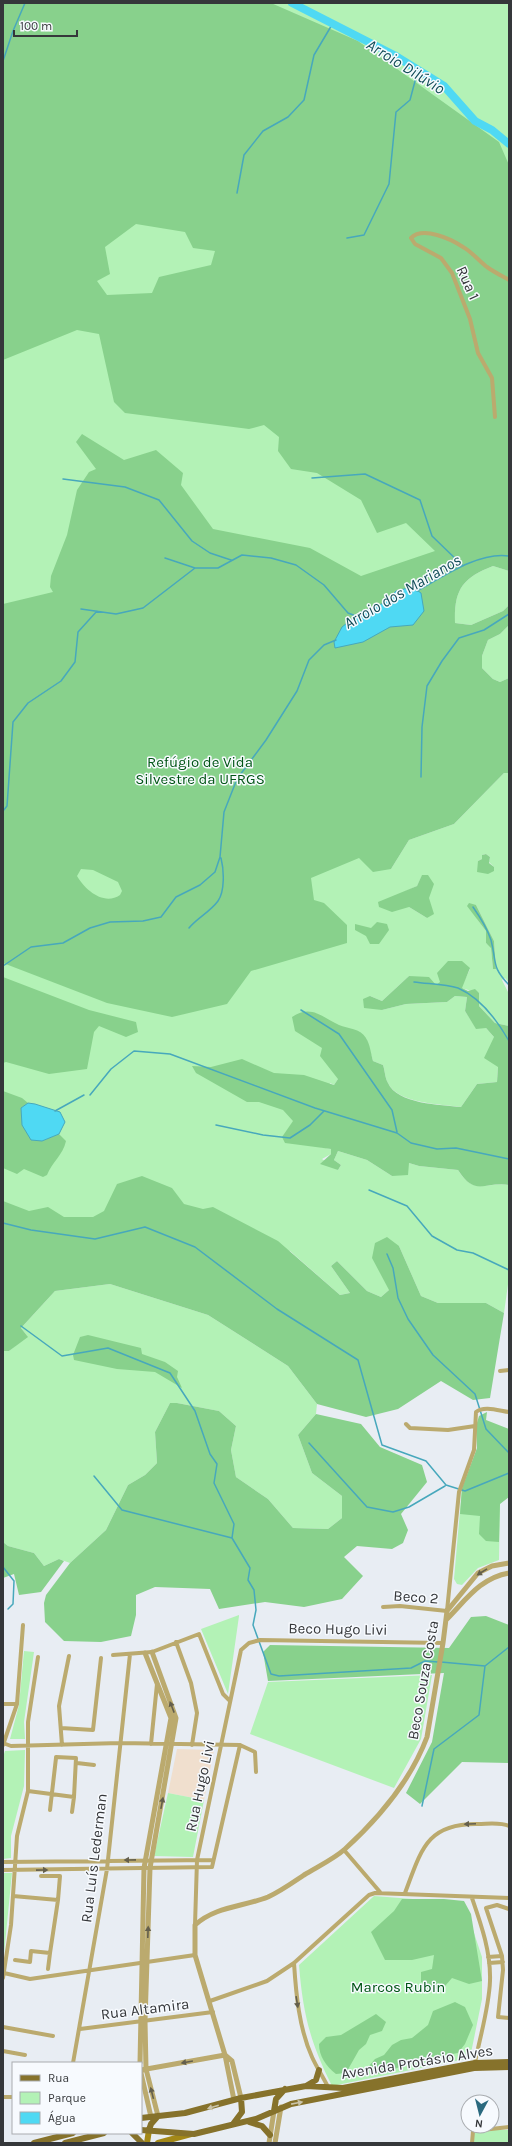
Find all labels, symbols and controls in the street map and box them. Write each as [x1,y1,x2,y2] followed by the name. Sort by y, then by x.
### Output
[14,12,77,38] scale bar
[20,19,52,33] text: 100 m
[363,35,448,98] water label: Arroio Dilúvio
[453,263,483,303] street label: Rua 1
[340,550,465,633] water label: Arroio dos Marianos
[135,753,265,788] park label: Refúgio de Vida Silvestre da UFRGS
[476,1568,488,1575] one-way arrow
[393,1586,439,1608] street label: Beco 2
[288,1619,388,1639] street label: Beco Hugo Livi
[404,1619,442,1741] street label: Beco Souza Costa
[169,1700,175,1712] one-way arrow
[182,1739,218,1833] street label: Rua Hugo Livi
[77,1792,111,1924] street label: Rua Luís Lederman
[159,1797,165,1809] one-way arrow
[463,1821,476,1827] one-way arrow
[124,1857,136,1864] one-way arrow
[36,1867,49,1873] one-way arrow
[145,1925,151,1938] one-way arrow
[351,1978,445,1996] park label: Marcos Rubin
[100,1995,190,2023] street label: Rua Altamira
[295,1995,301,2008] one-way arrow
[340,2041,494,2083] street label: Avenida Protásio Alves
[181,2059,193,2065] one-way arrow
[12,2062,142,2134] legend
[48,2071,69,2085] text: Rua
[149,2086,155,2098] one-way arrow
[48,2091,86,2105] text: Parque
[460,2094,500,2134] north arrow
[291,2100,303,2106] one-way arrow
[207,2104,219,2110] one-way arrow
[48,2110,76,2125] text: Água
[474,2116,484,2130] text: N

